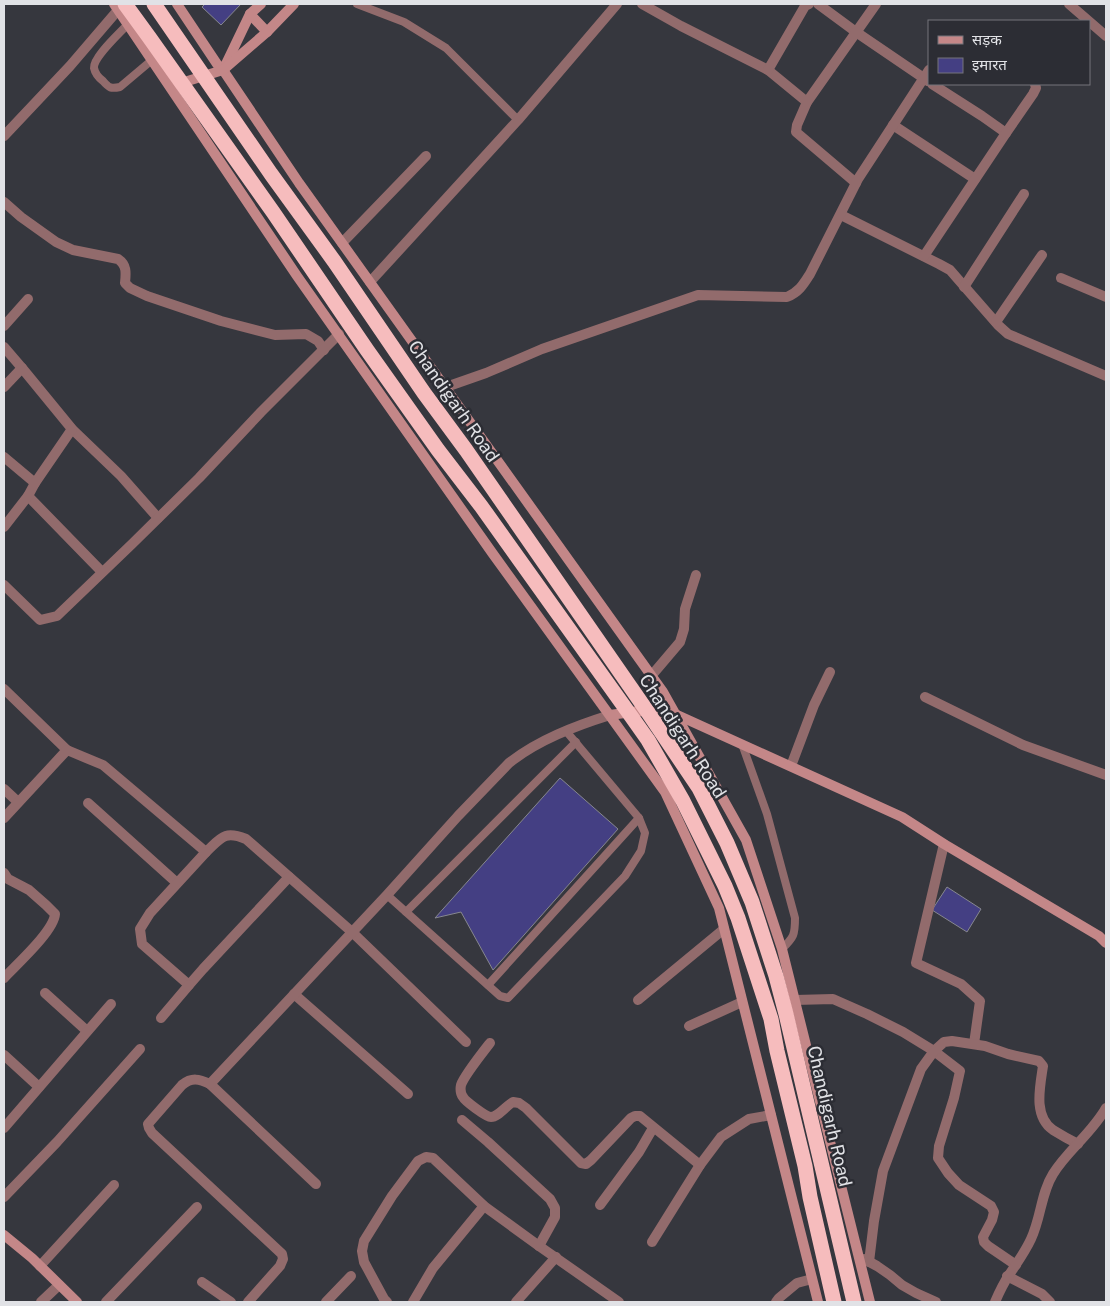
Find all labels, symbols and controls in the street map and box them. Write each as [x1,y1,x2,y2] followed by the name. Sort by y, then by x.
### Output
[928,20,1090,85] legend
[972,31,1002,48] text: सड़क
[972,56,1007,73] text: इमारत
[404,336,504,466] street label: Chandigarh Road
[635,670,731,802] street label: Chandigarh Road
[804,1044,856,1188] street label: Chandigarh Road

